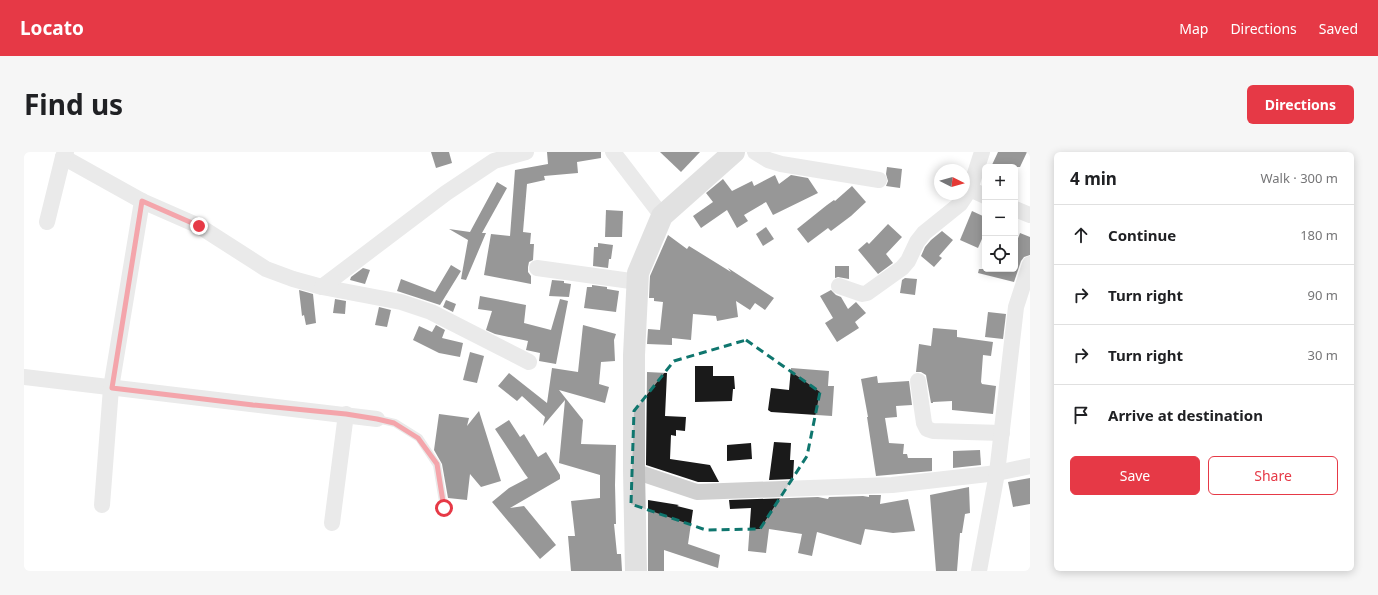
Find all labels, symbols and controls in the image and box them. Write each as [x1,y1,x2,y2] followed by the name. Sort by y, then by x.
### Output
[20,15,84,41] text: Locato
[1179,19,1208,38] text: Map
[1230,19,1297,38] text: Directions
[1319,19,1358,38] text: Saved
[24,85,123,123] text: Find us
[1247,85,1354,124] button: Directions
[934,164,970,200] north arrow
[982,164,1018,272] map controls
[982,164,1018,200] button: +
[1070,167,1117,190] text: 4 min
[1260,169,1338,187] text: Walk · 300 m
[982,200,1018,236] button: −
[190,217,208,235] route end
[1070,224,1092,246] icon: ahead
[1108,225,1176,245] text: Continue
[1300,226,1338,244] text: 180 m
[982,236,1018,272] button: locate
[1070,284,1092,306] icon: right
[1108,285,1183,305] text: Turn right
[1308,286,1338,304] text: 90 m
[1070,344,1092,366] icon: right
[1108,345,1183,365] text: Turn right
[1308,346,1338,364] text: 30 m
[1070,404,1092,426] icon: arrive
[1108,405,1263,425] text: Arrive at destination
[1070,456,1200,495] button: Save
[1208,456,1338,495] button: Share
[435,499,453,517] route start

